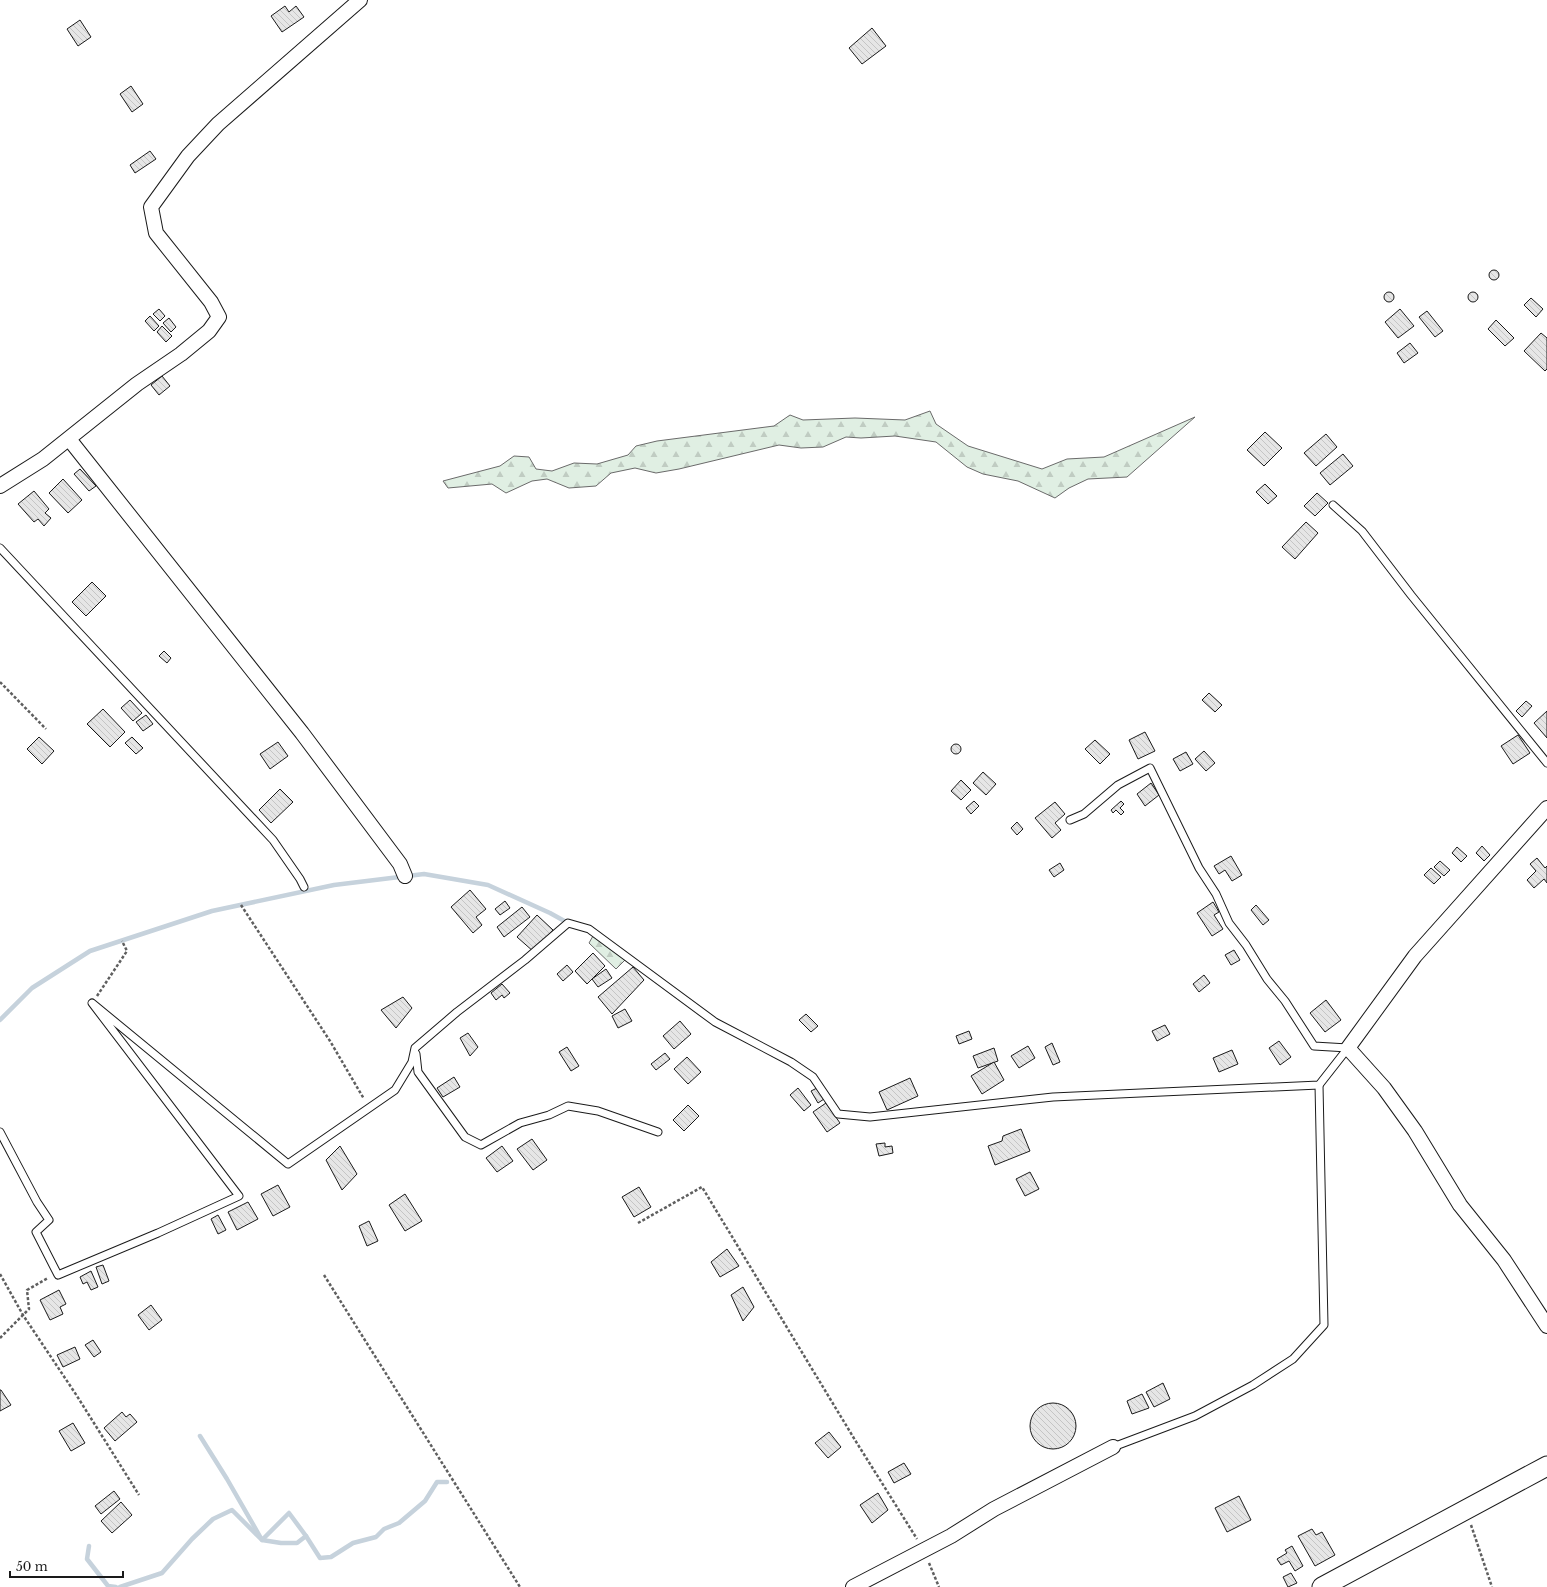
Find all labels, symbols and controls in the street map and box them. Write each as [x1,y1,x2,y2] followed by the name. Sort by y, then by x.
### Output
[10,1553,123,1579] scale bar
[16,1559,48,1574] text: 50 m

